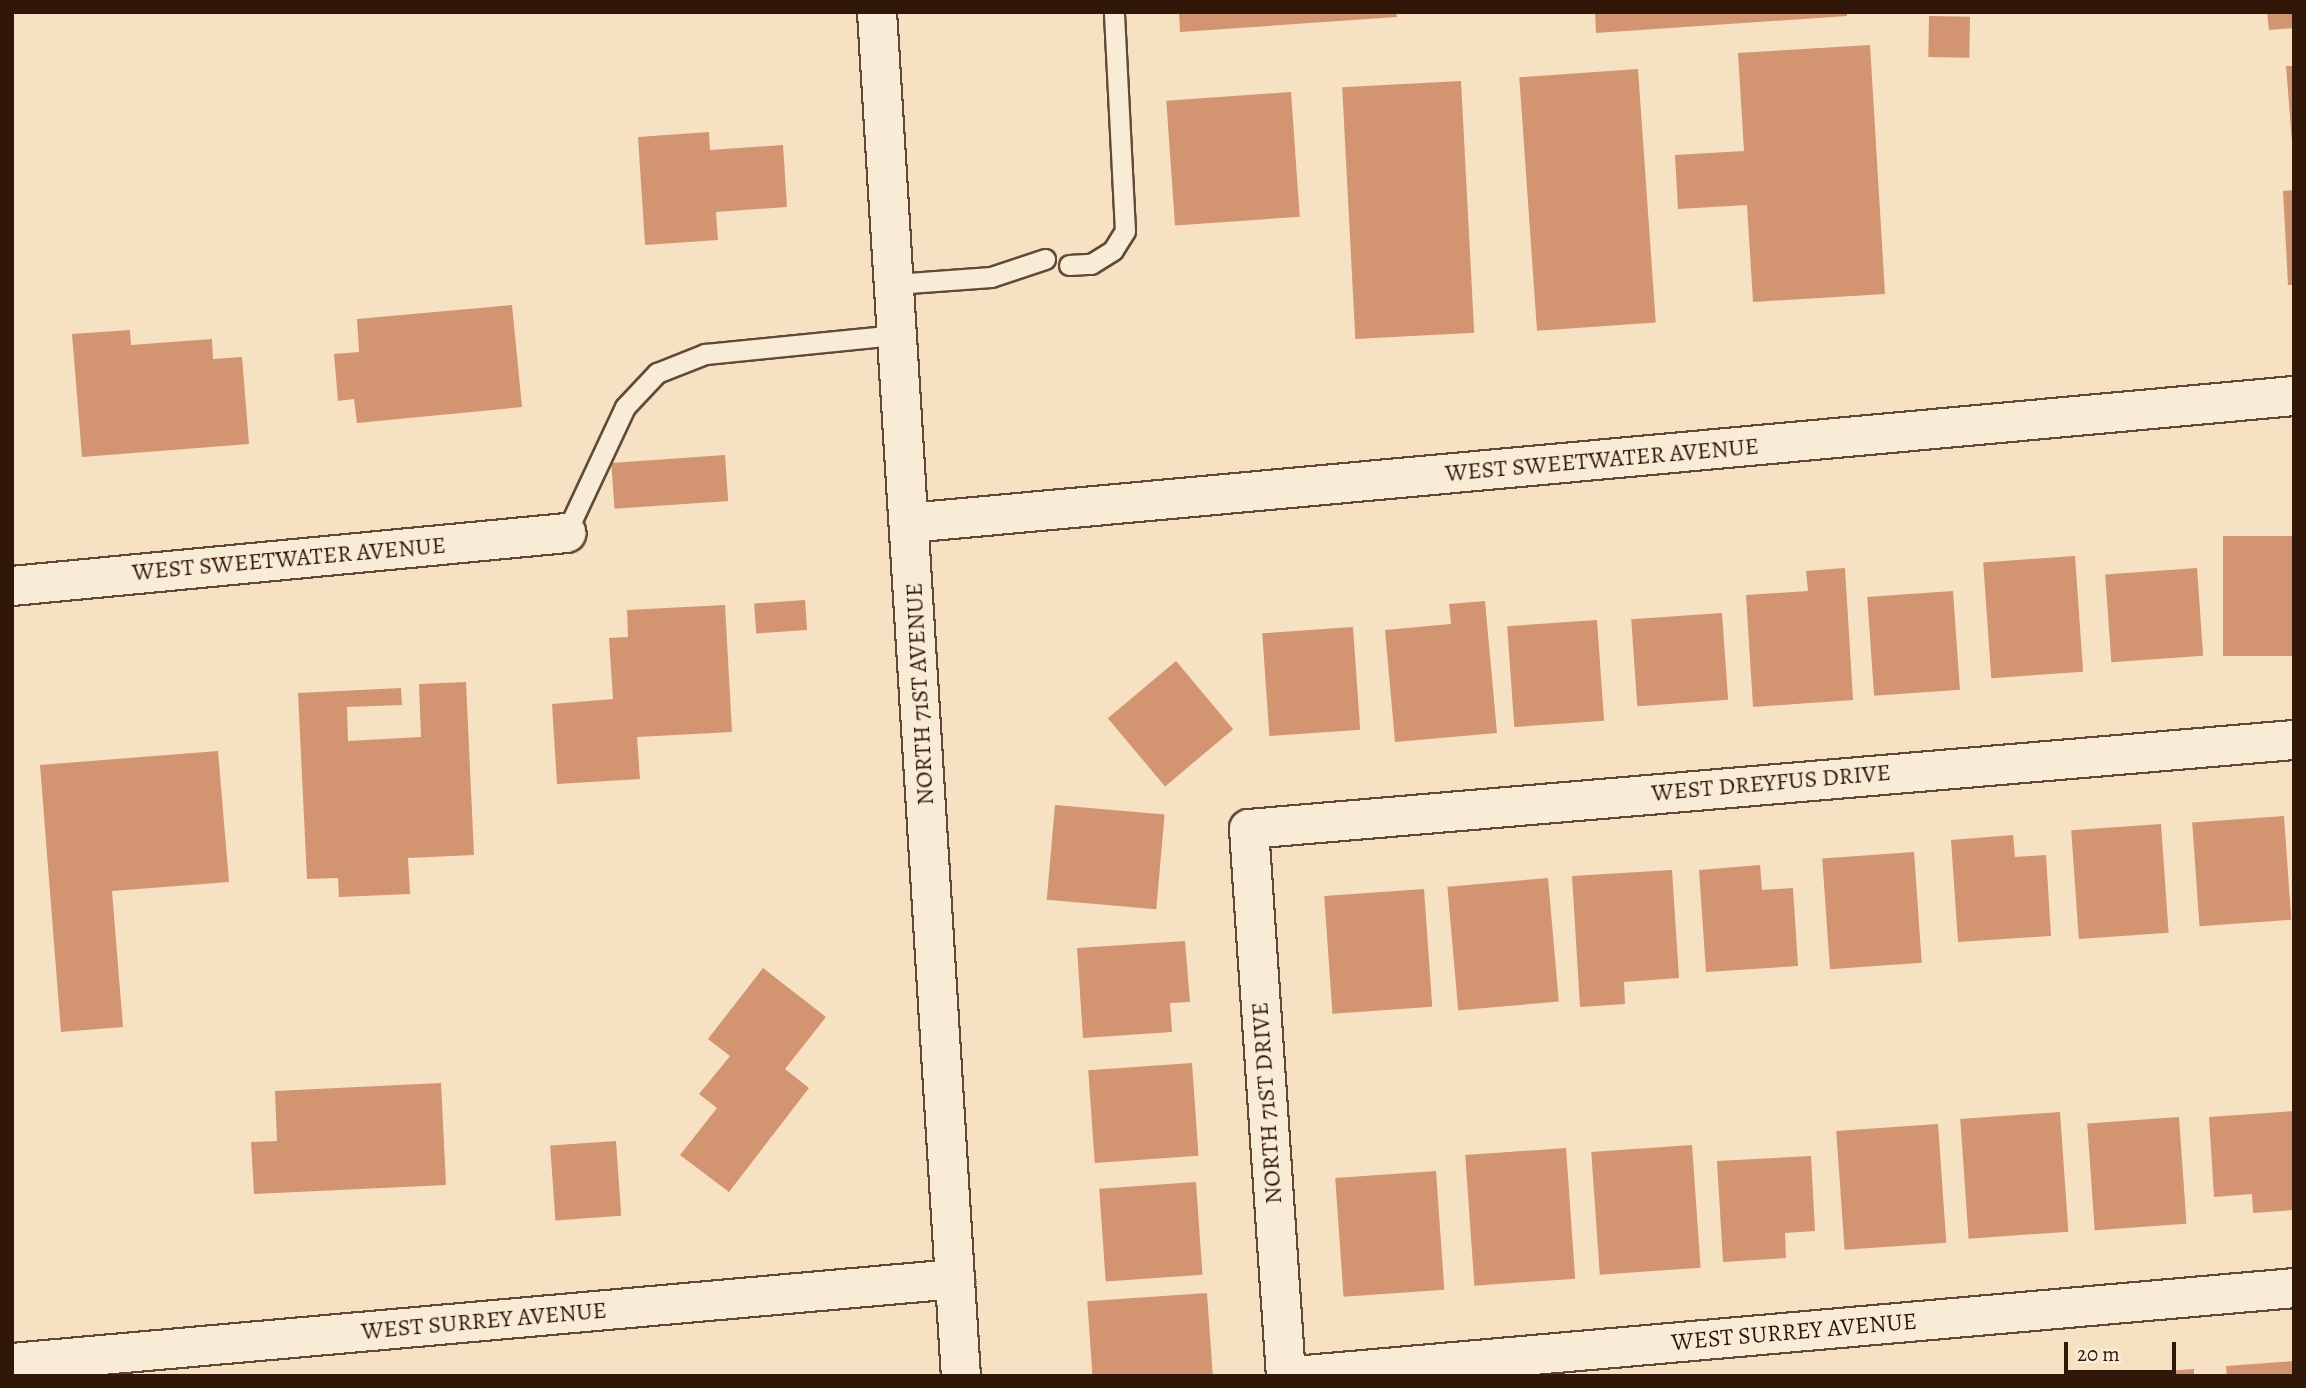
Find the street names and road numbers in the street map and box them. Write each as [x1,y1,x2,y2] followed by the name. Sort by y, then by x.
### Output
[1444,432,1760,488] street label: WEST SWEETWATER AVENUE
[131,531,447,587] street label: WEST SWEETWATER AVENUE
[900,582,940,806] street label: NORTH 71ST AVENUE
[1650,758,1892,808] street label: WEST DREYFUS DRIVE
[1246,1001,1288,1205] street label: NORTH 71ST DRIVE
[360,1296,608,1346] street label: WEST SURREY AVENUE
[1670,1307,1918,1357] street label: WEST SURREY AVENUE

